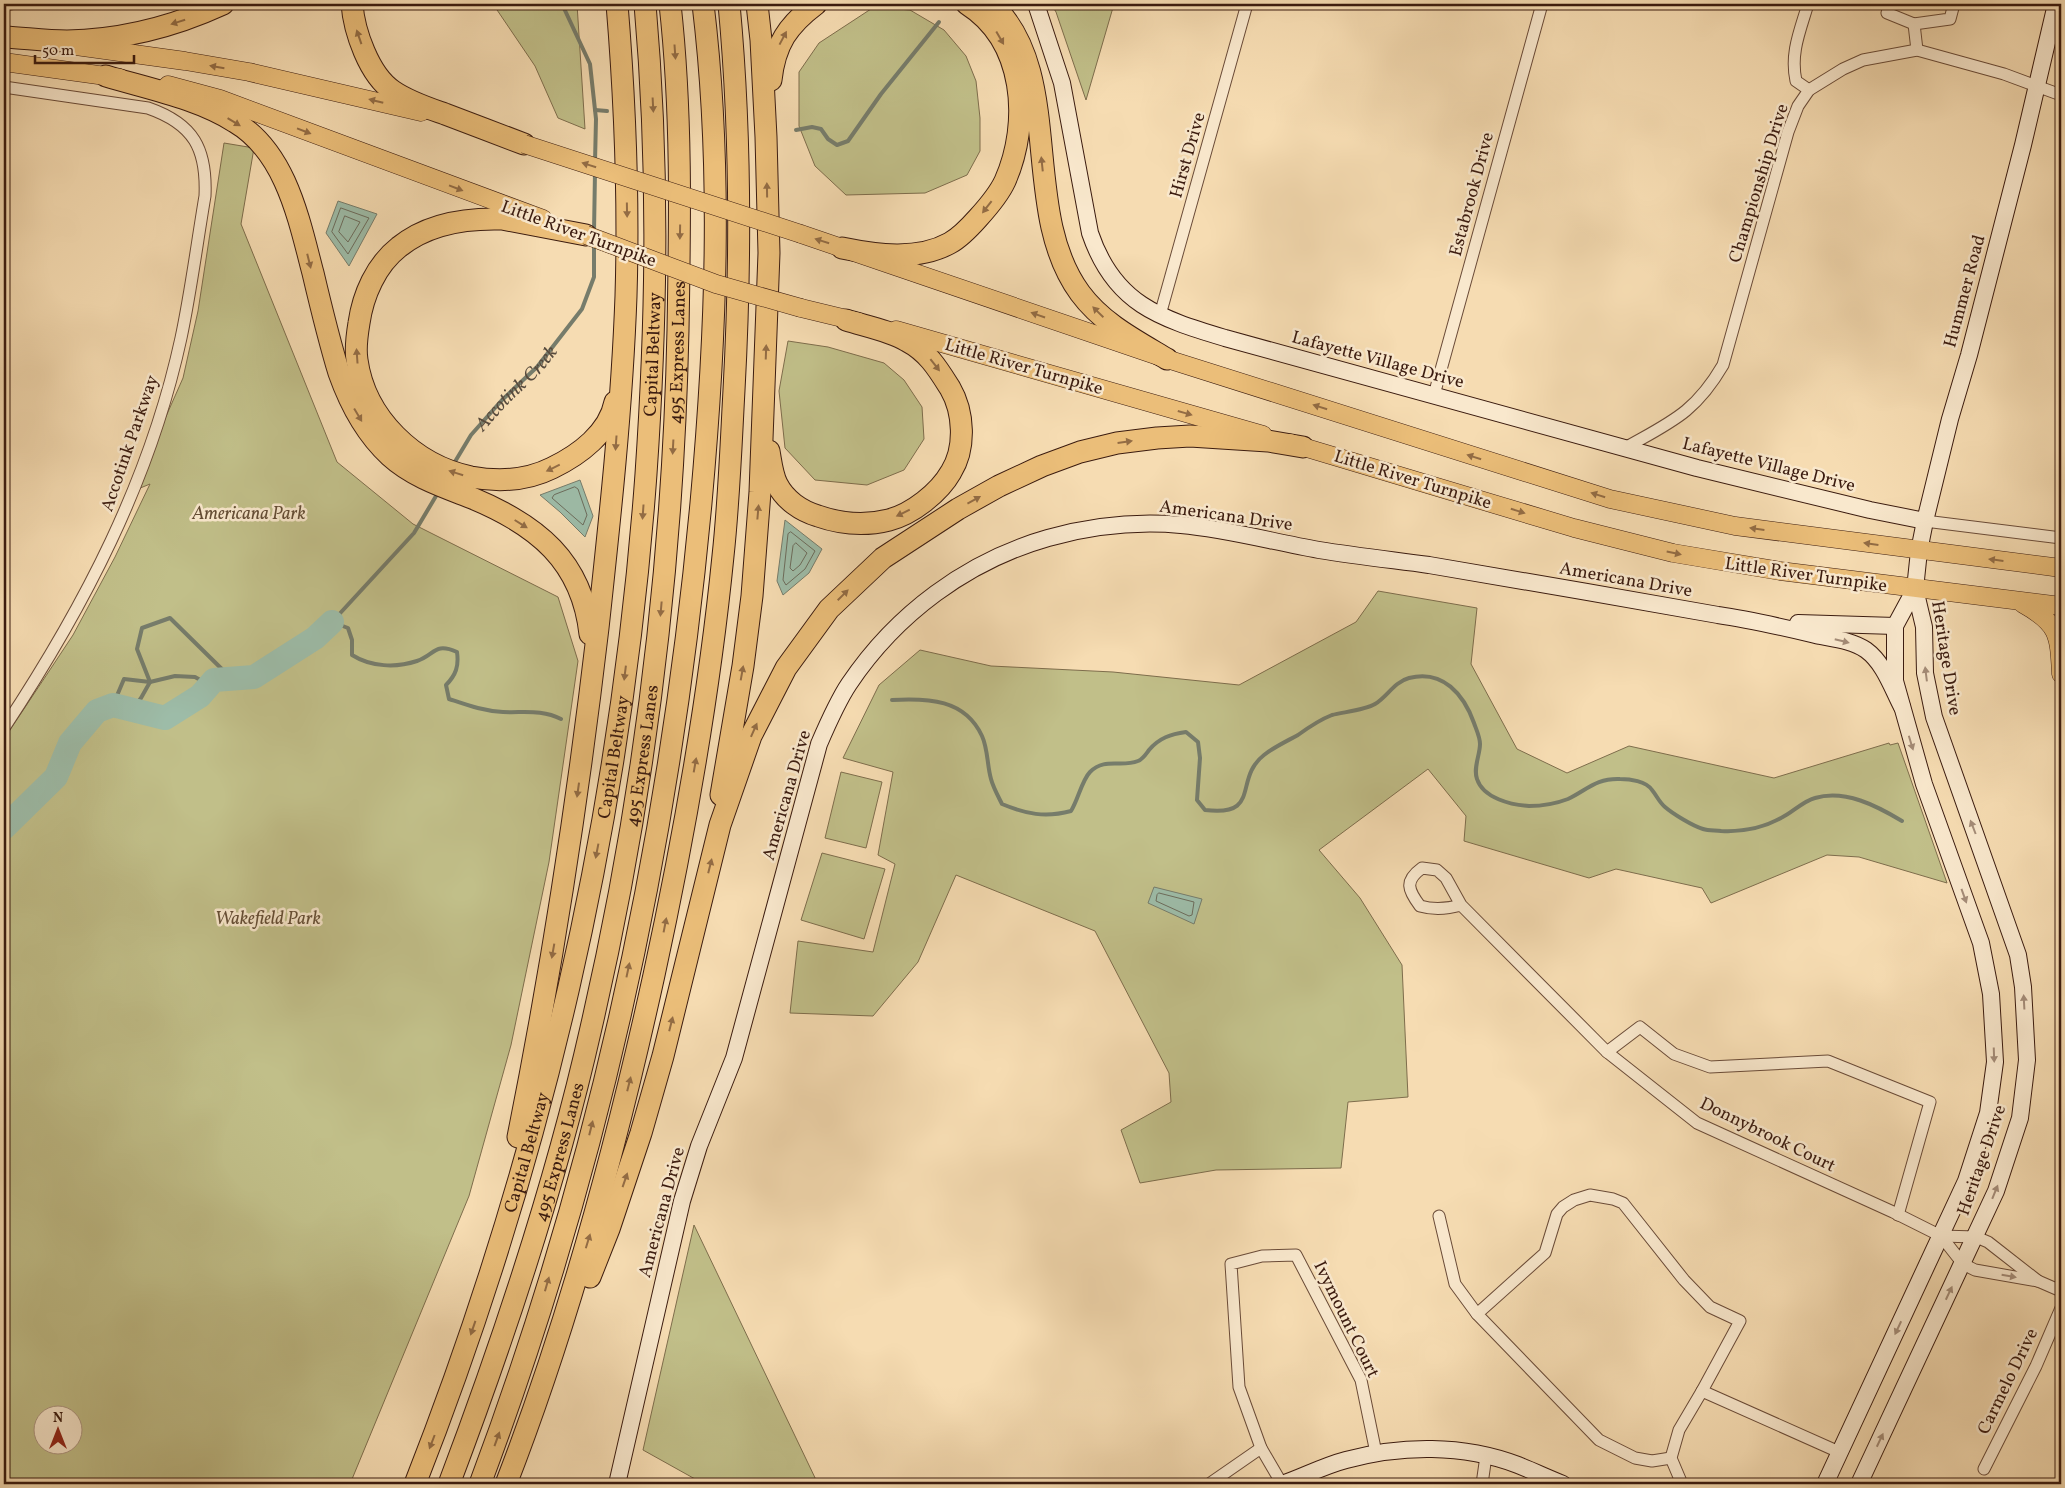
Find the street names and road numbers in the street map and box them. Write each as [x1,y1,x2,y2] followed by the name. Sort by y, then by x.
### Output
[1723,101,1796,266] street label: Championship Drive
[1164,110,1213,201] street label: Hirst Drive
[1444,130,1501,259] street label: Estabrook Drive
[497,195,660,274] street label: Little River Turnpike
[1938,232,1993,351] street label: Hummer Road
[664,281,693,425] street label: 495 Express Lanes
[639,292,668,417] street label: Capital Beltway
[1289,325,1467,395] street label: Lafayette Village Drive
[942,333,1106,402] street label: Little River Turnpike
[95,372,166,515] street label: Accotink Parkway
[1680,432,1858,499] street label: Lafayette Village Drive
[1331,445,1494,516] street label: Little River Turnpike
[1158,495,1294,538] street label: Americana Drive
[1723,552,1889,599] street label: Little River Turnpike
[1557,557,1694,604] street label: Americana Drive
[1924,599,1967,717] street label: Heritage Drive
[620,683,666,829] street label: 495 Express Lanes
[592,694,636,821] street label: Capital Beltway
[757,727,818,863] street label: Americana Drive
[529,1080,592,1225] street label: 495 Express Lanes
[499,1089,557,1216] street label: Capital Beltway
[1695,1092,1839,1179] street label: Donnybrook Court
[1952,1102,2013,1219] street label: Heritage Drive
[633,1144,692,1281] street label: Americana Drive
[1307,1257,1385,1382] street label: Ivymount Court
[1972,1324,2045,1439] street label: Carmelo Drive

